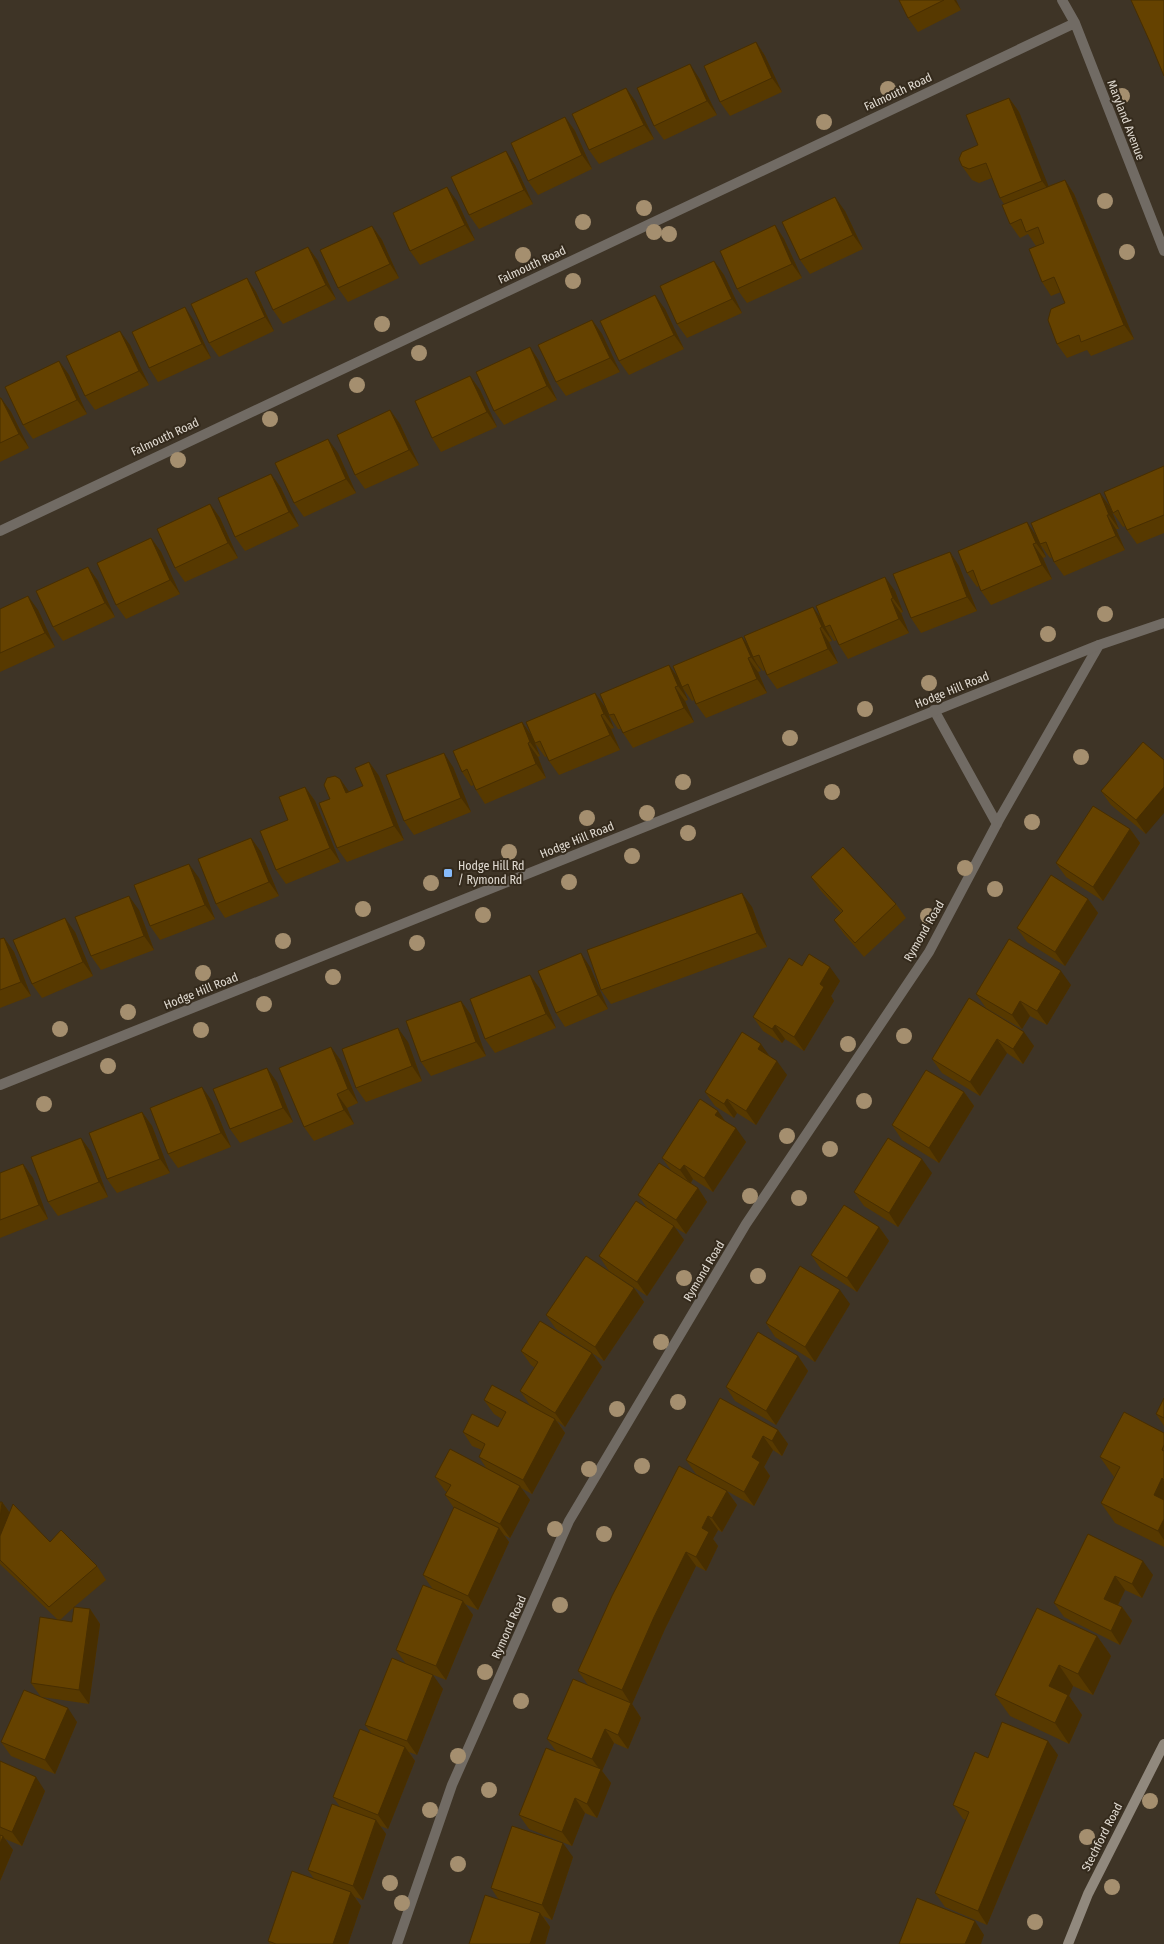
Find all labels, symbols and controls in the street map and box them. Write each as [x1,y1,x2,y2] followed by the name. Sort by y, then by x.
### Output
[862,70,934,114] street label: Falmouth Road
[1104,78,1148,162] street label: Maryland Avenue
[496,243,568,287] street label: Falmouth Road
[129,415,201,459] street label: Falmouth Road
[913,669,991,711] street label: Hodge Hill Road
[538,819,616,861] street label: Hodge Hill Road
[458,859,524,887] place label: Hodge Hill Rd / Rymond Rd
[442,867,454,879] marker: Hodge Hill Rd / Rymond Rd
[901,898,947,964] street label: Rymond Road
[162,970,240,1012] street label: Hodge Hill Road
[681,1238,727,1304] street label: Rymond Road
[489,1593,529,1661] street label: Rymond Road
[1079,1800,1125,1874] street label: Stechford Road

